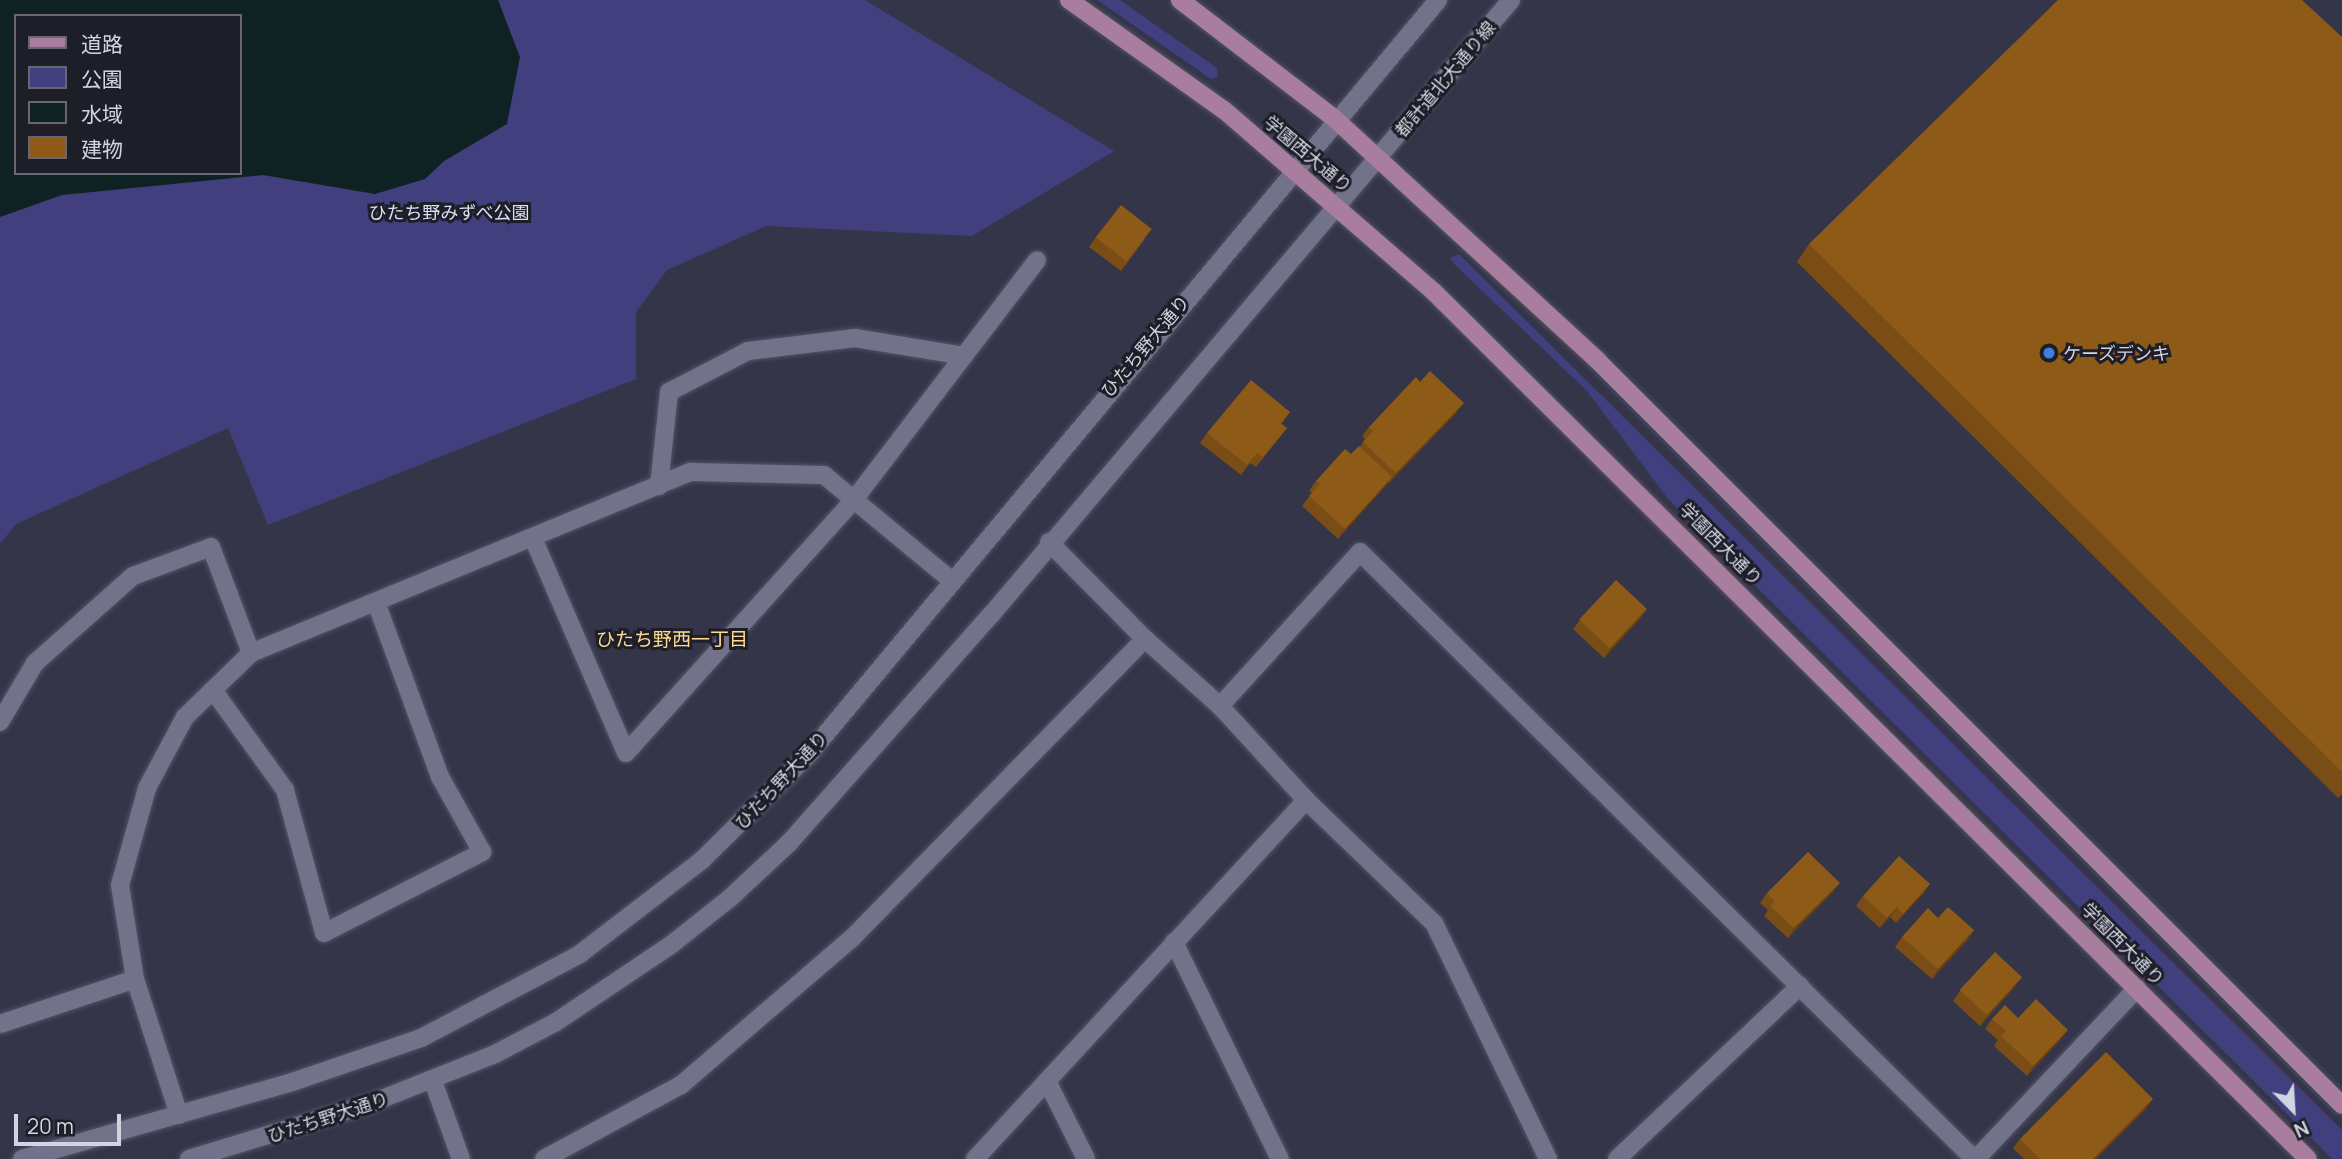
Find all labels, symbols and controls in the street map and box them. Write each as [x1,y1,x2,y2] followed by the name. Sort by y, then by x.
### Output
[14,14,242,175] legend
[1390,17,1500,141] street label: 都計道北大通り線
[81,30,123,58] text: 道路
[81,65,123,93] text: 公園
[81,100,123,128] text: 水域
[1260,111,1356,197] street label: 学園西大通り
[81,135,123,163] text: 建物
[368,201,530,223] park label: ひたち野みずべ公園
[1096,291,1194,401] street label: ひたち野大通り
[2063,342,2171,364] place label: ケーズデンキ
[2041,345,2057,361] marker: ケーズデンキ
[1675,498,1767,590] street label: 学園西大通り
[596,629,748,651] district label: ひたち野西一丁目
[730,727,832,833] street label: ひたち野大通り
[2077,898,2169,990] street label: 学園西大通り
[2258,1075,2328,1145] north arrow
[265,1087,391,1147] street label: ひたち野大通り
[18,1100,124,1144] scale bar
[27,1112,74,1140] text: 20 m
[2290,1115,2313,1144] text: N

